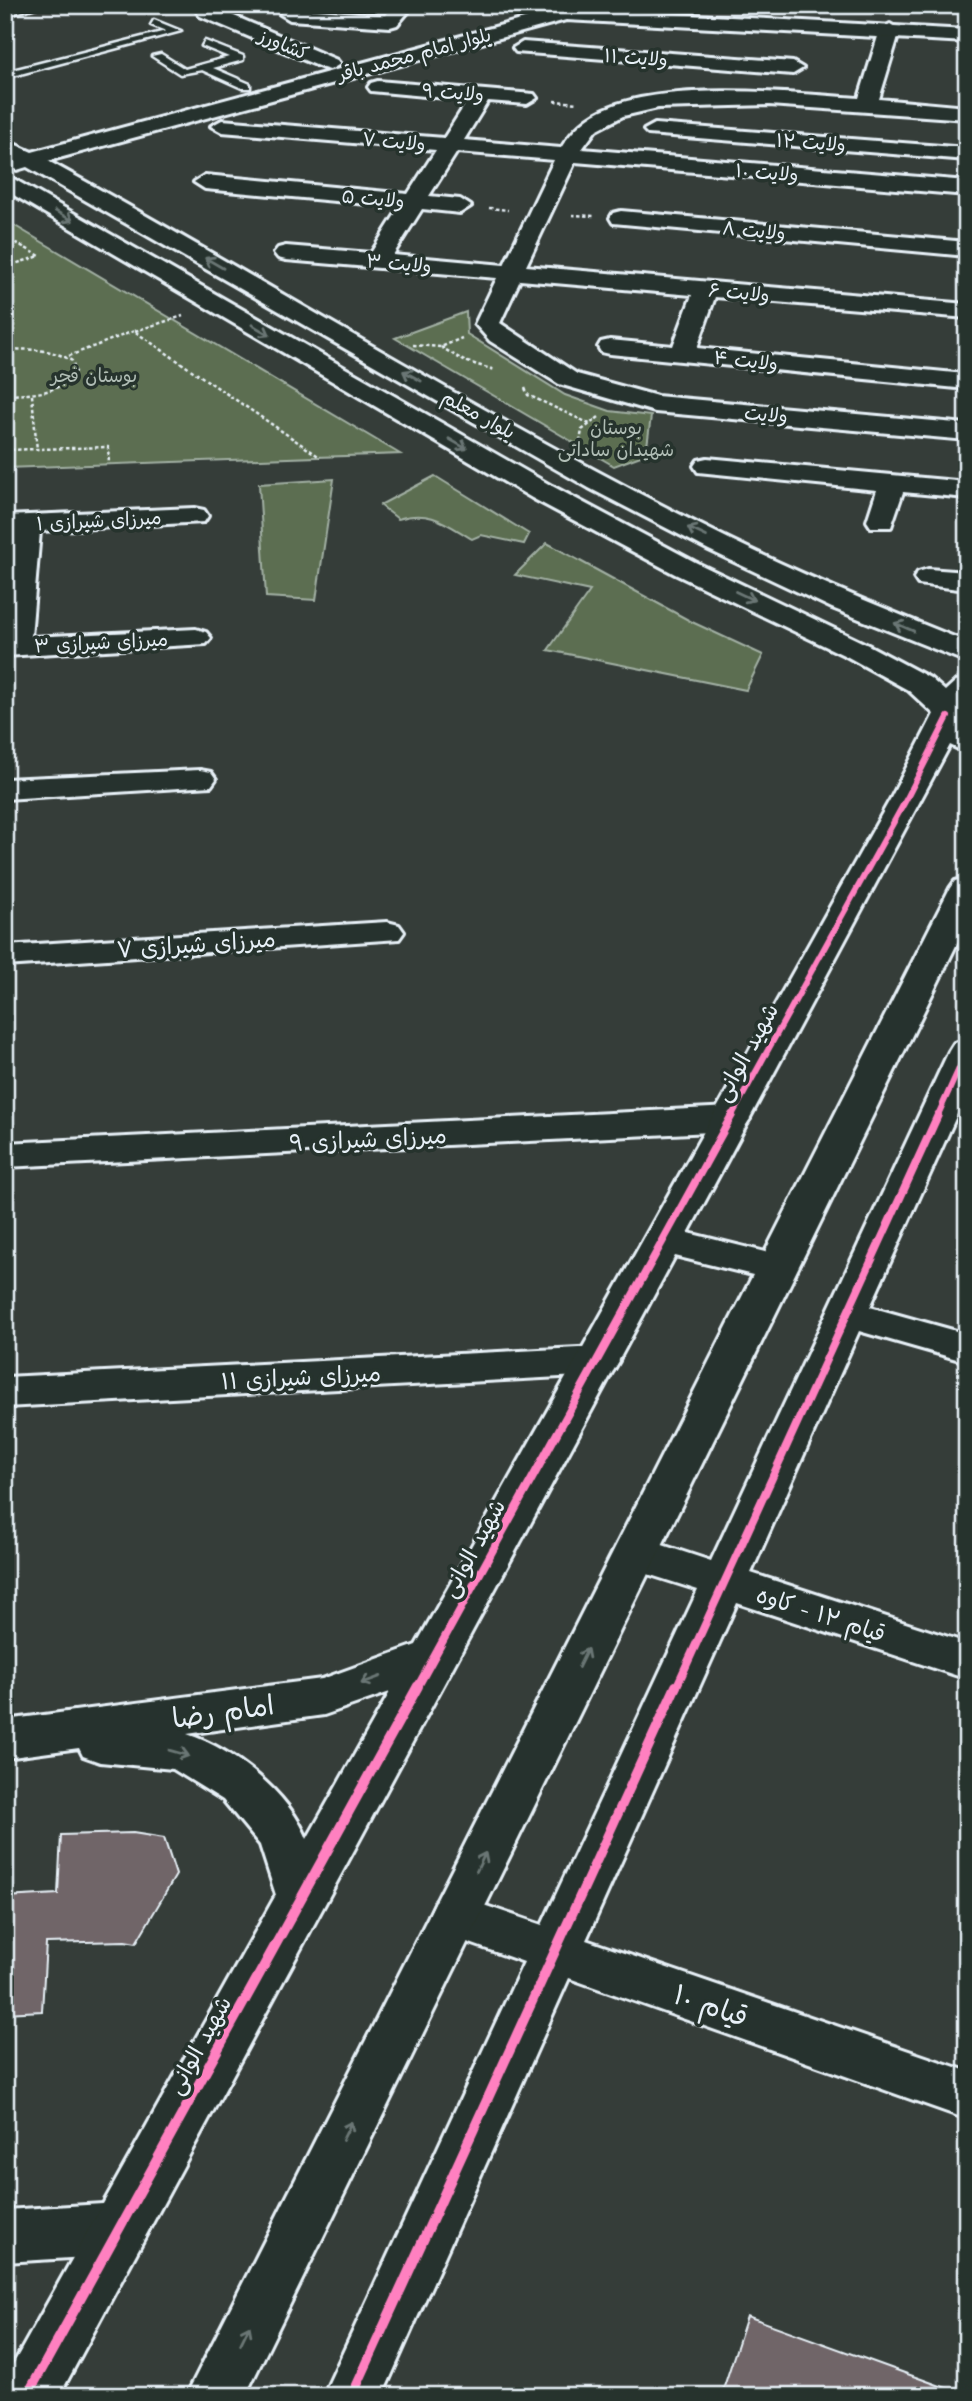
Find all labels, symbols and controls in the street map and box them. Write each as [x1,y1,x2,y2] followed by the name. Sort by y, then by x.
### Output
[253,24,312,65] street label: کشاورز
[333,24,494,89] street label: بلوار امام محمد باقر
[603,45,669,71] street label: ولایت ۱۱
[421,80,485,106] street label: ولایت ۹
[361,128,426,156] street label: ولایت ۷
[775,130,847,156] street label: ولایت ۱۲
[735,160,799,186] street label: ولایت ۱۰
[340,185,405,213] street label: ولایت ۵
[54,209,74,223] one-way arrow
[721,217,786,245] street label: ولایت ۸
[365,250,433,278] street label: ولایت ۳
[204,256,225,269] one-way arrow
[707,279,771,307] street label: ولایت ۶
[251,323,271,337] one-way arrow
[713,347,779,375] street label: ولایت ۴
[49,365,137,387] park label: بوستان فجر
[402,369,422,383] one-way arrow
[437,386,519,447] street label: بلوار معلم
[743,402,789,428] street label: ولایت
[558,417,674,462] park label: بوستان شهیدان ساداتی
[447,438,468,451] one-way arrow
[36,507,162,535] street label: میرزای شیرازی ۱
[687,524,708,538] one-way arrow
[734,590,755,604] one-way arrow
[893,620,915,633] one-way arrow
[34,629,168,657] street label: میرزای شیرازی ۳
[116,925,277,964] street label: میرزای شیرازی ۷
[708,998,785,1107] street label: شهید الوانی
[289,1122,447,1157] street label: میرزای شیرازی ۹
[220,1360,382,1395] street label: میرزای شیرازی ۱۱
[435,1494,512,1603] street label: شهید الوانی
[752,1581,889,1652] street label: قیام ۱۲ - کاوه
[576,1648,590,1669] one-way arrow
[360,1675,382,1687] one-way arrow
[170,1689,277,1740] street label: امام رضا
[168,1747,190,1760] one-way arrow
[475,1852,489,1873] one-way arrow
[668,1978,752,2038] street label: قیام ۱۰
[161,1991,238,2100] street label: شهید الوانی
[340,2121,354,2142] one-way arrow
[239,2325,253,2346] one-way arrow

